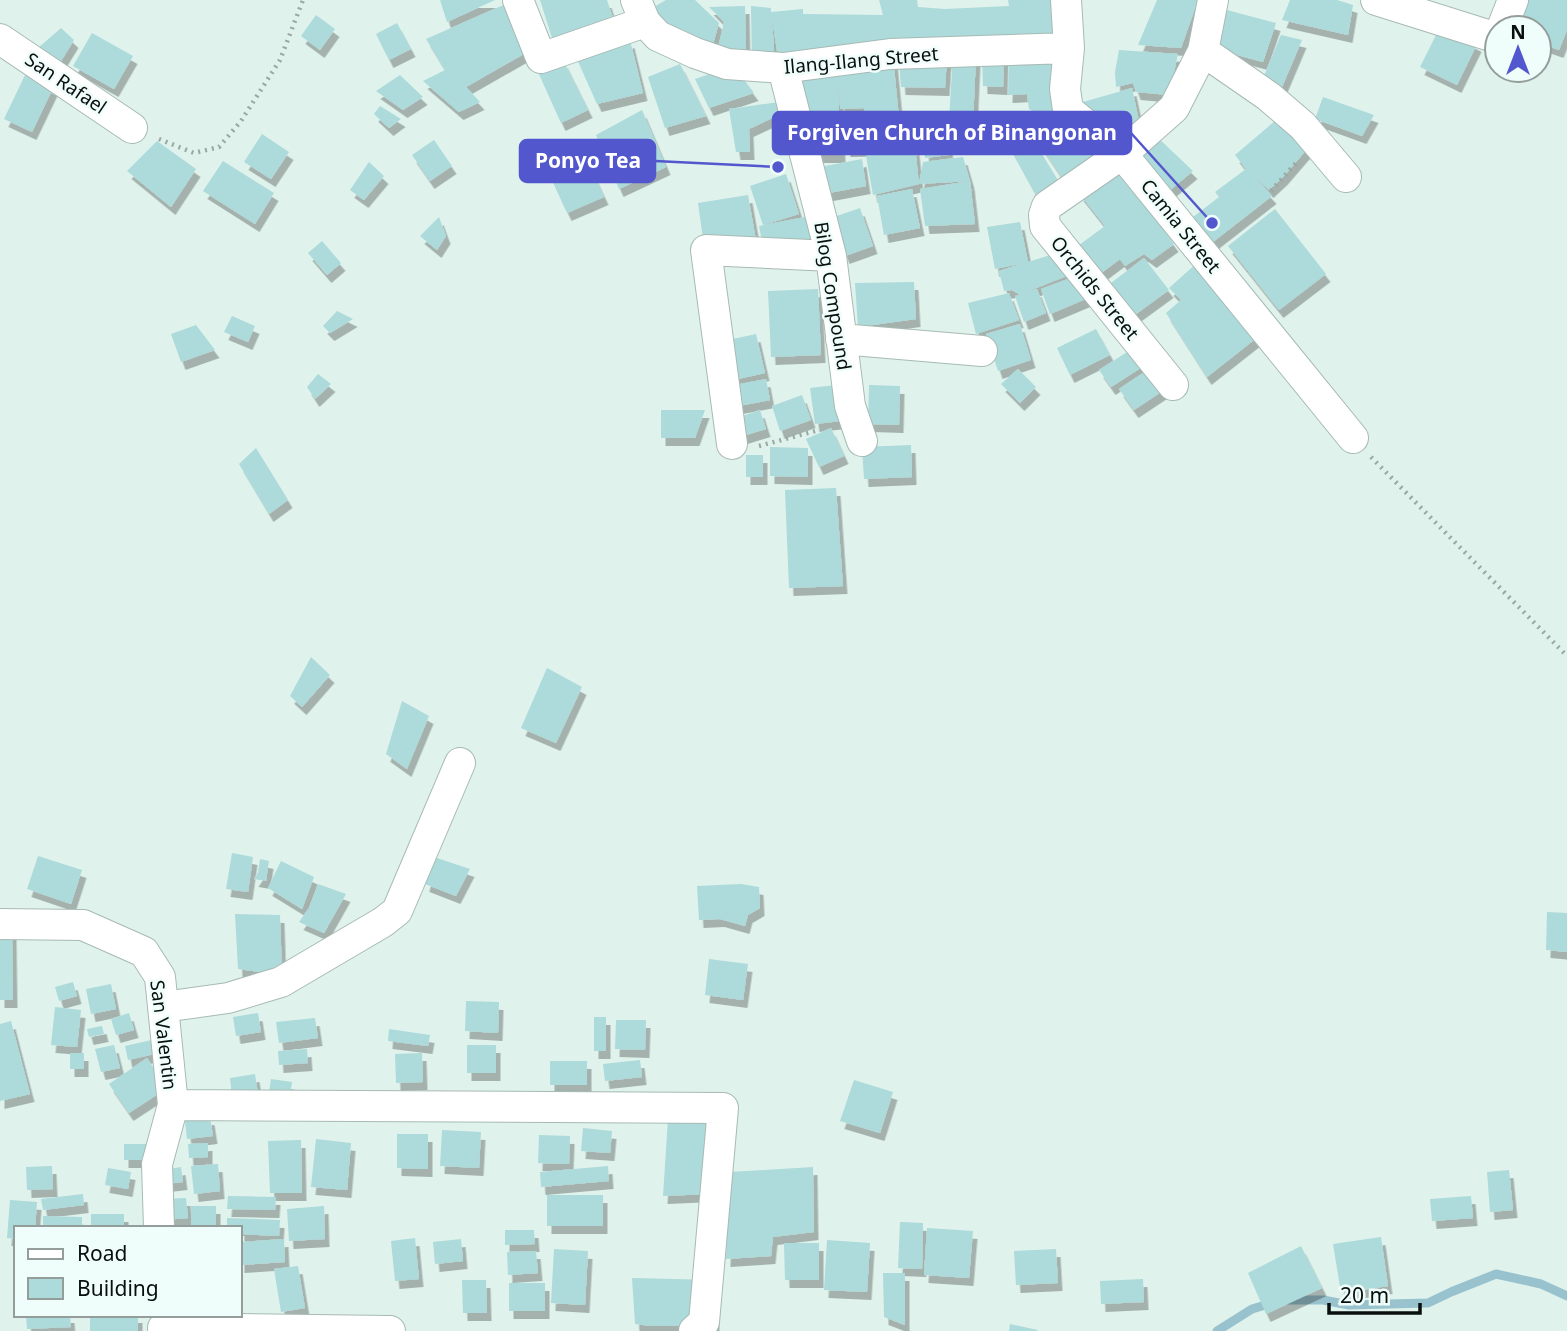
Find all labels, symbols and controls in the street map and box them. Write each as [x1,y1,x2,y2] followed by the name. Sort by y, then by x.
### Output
[1483,14,1553,84] north arrow
[1510,19,1526,45] text: N
[783,40,939,80] street label: Ilang-Ilang Street
[20,46,112,120] street label: San Rafael
[773,112,1131,154] callout: Forgiven Church of Binangonan
[787,118,1117,146] text: Forgiven Church of Binangonan
[520,140,655,182] callout: Ponyo Tea
[535,146,641,174] text: Ponyo Tea
[1135,174,1227,279] street label: Camia Street
[808,220,858,372] street label: Bilog Compound
[1045,231,1145,346] street label: Orchids Street
[144,979,184,1091] street label: San Valentin
[14,1226,242,1317] legend
[77,1239,127,1267] text: Road
[1329,1272,1420,1316] scale bar
[77,1274,159,1302] text: Building
[1340,1281,1389,1309] text: 20 m

